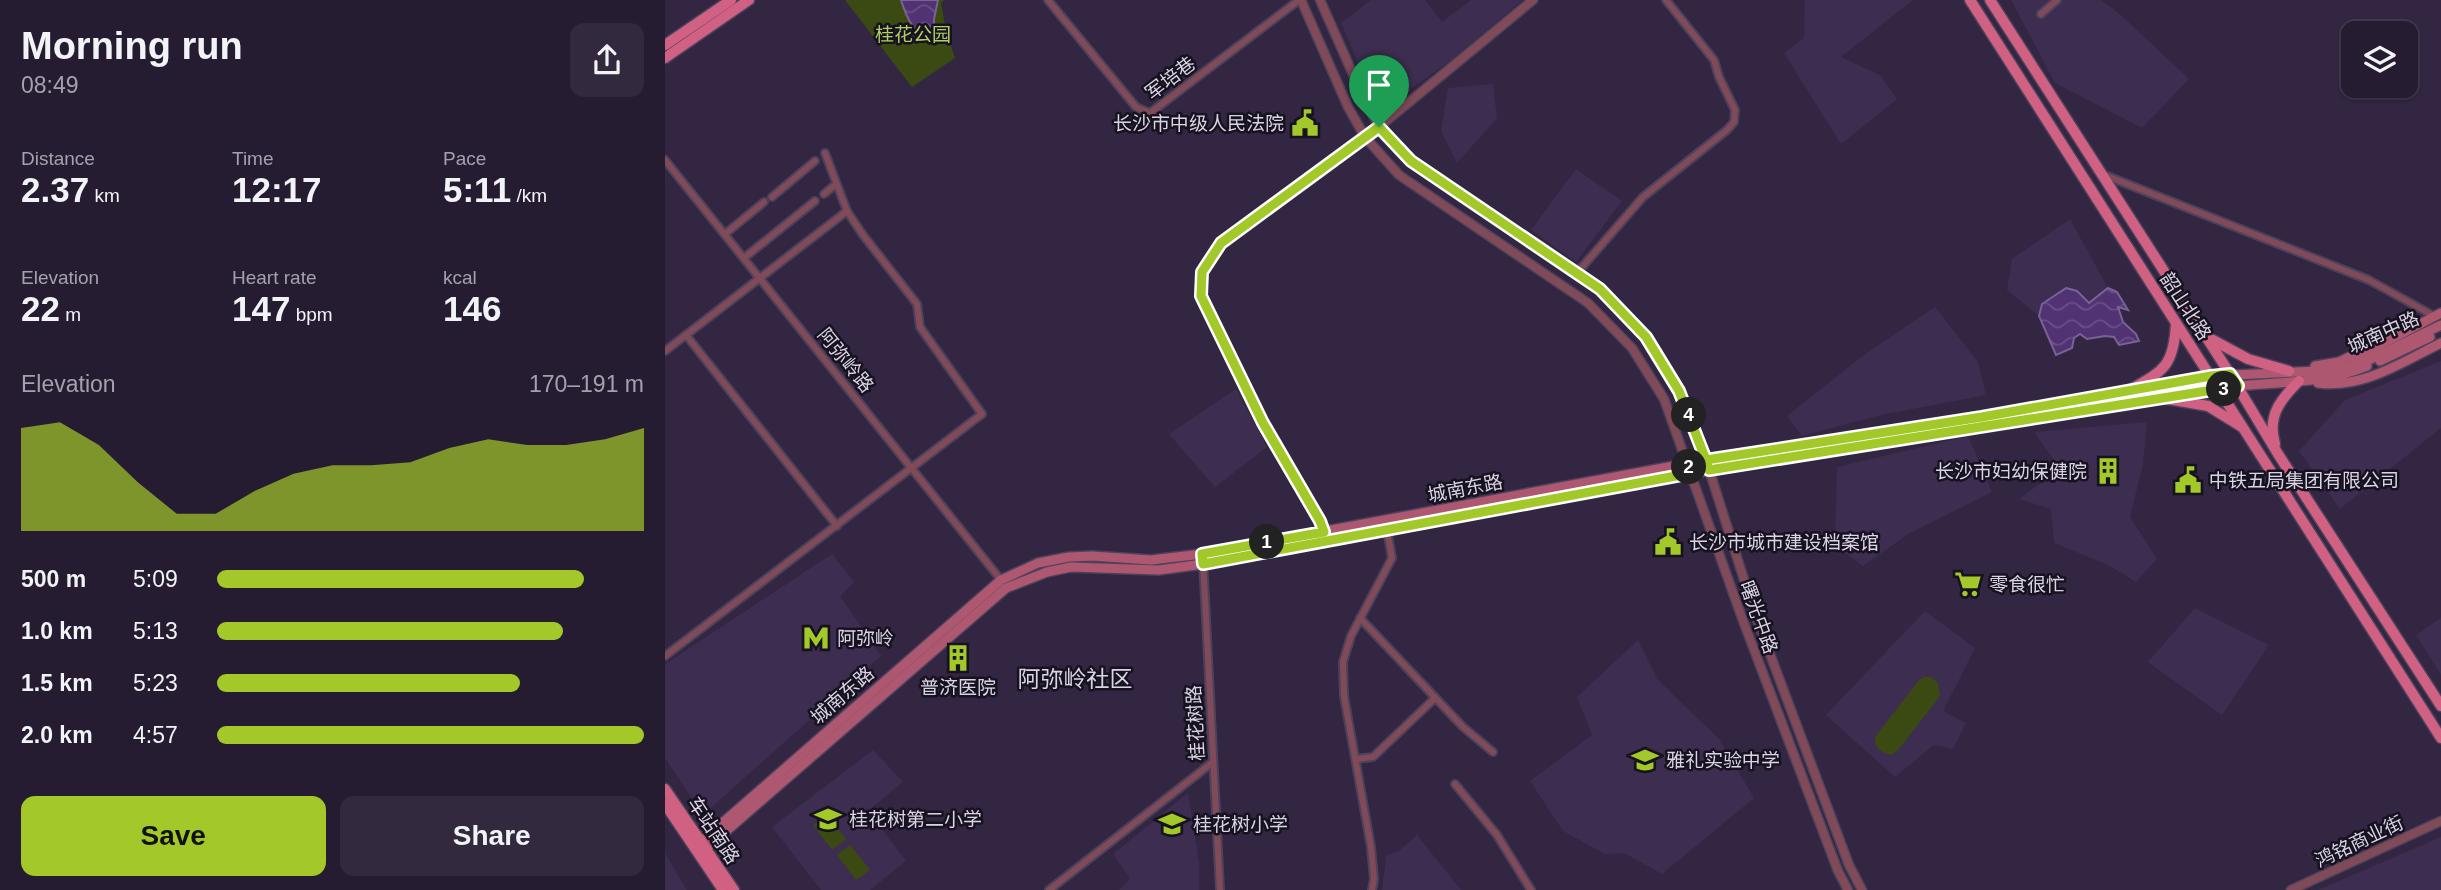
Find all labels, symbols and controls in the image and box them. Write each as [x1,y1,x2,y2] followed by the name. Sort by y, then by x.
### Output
[2341,21,2418,98] map controls
[2341,21,2418,98] button: layers
[570,23,644,97] button: share
[875,24,951,45] park label: 桂花公园
[21,25,243,67] text: Morning run
[1141,53,1199,104] street label: 军培巷
[1349,55,1409,127] pin
[1360,66,1398,104] icon: arrive
[21,72,79,98] text: 08:49
[1290,108,1320,138] public building icon: 长沙市中级人民法院
[1113,113,1284,134] place label: 长沙市中级人民法院
[21,148,95,169] text: Distance
[232,148,274,169] text: Time
[443,148,486,169] text: Pace
[21,170,89,209] text: 2.37
[232,170,322,209] text: 12:17
[443,170,511,209] text: 5:11
[89,185,120,206] text: km
[511,185,547,206] text: /km
[21,267,99,288] text: Elevation
[232,267,316,288] text: Heart rate
[443,267,477,288] text: kcal
[2156,269,2215,344] street label: 韶山北路
[21,289,60,328] text: 22
[232,289,290,328] text: 147
[443,289,501,328] text: 146
[60,304,81,325] text: m
[290,304,333,325] text: bpm
[2344,307,2422,358] street label: 城南中路
[814,324,878,396] street label: 阿弥岭路
[21,371,116,397] text: Elevation
[529,371,644,397] text: 170–191 m
[2207,372,2241,406] pin: 3
[2218,378,2229,399] text: 3
[1671,398,1707,432] pin: 4
[1683,404,1694,425] text: 4
[1671,449,1707,484] pin: 2
[1683,456,1694,477] text: 2
[2093,456,2123,486] building icon: 长沙市妇幼保健院
[1935,461,2087,482] place label: 长沙市妇幼保健院
[2173,465,2203,495] public building icon: 中铁五局集团有限公司
[2209,470,2399,491] place label: 中铁五局集团有限公司
[1426,471,1504,506] street label: 城南东路
[1249,524,1285,560] pin: 1
[1653,527,1683,557] public building icon: 长沙市城市建设档案馆
[1261,531,1272,552] text: 1
[1689,532,1879,553] place label: 长沙市城市建设档案馆
[21,566,86,592] text: 500 m
[133,566,178,592] text: 5:09
[1953,569,1983,599] supermarket icon: 零食很忙
[1989,574,2065,595] place label: 零食很忙
[1736,578,1781,656] street label: 曙光中路
[21,618,93,644] text: 1.0 km
[133,618,178,644] text: 5:13
[801,623,831,653] metro station icon: 阿弥岭
[837,628,894,649] place label: 阿弥岭
[943,643,973,673] building icon: 普济医院
[807,663,878,728] street label: 城南东路
[1018,666,1133,692] district label: 阿弥岭社区
[21,670,93,696] text: 1.5 km
[133,670,178,696] text: 5:23
[920,677,996,698] place label: 普济医院
[1183,684,1208,761] street label: 桂花树路
[21,722,93,748] text: 2.0 km
[133,722,178,748] text: 4:57
[1630,745,1660,775] school or university icon: 雅礼实验中学
[1666,750,1780,771] place label: 雅礼实验中学
[684,793,744,868] street label: 车站南路
[21,796,326,876] button: Save
[340,796,644,876] button: Share
[813,804,843,834] school or university icon: 桂花树第二小学
[849,809,982,830] place label: 桂花树第二小学
[1157,809,1187,839] school or university icon: 桂花树小学
[2312,812,2407,871] street label: 鸿铭商业街
[1193,814,1288,835] place label: 桂花树小学

